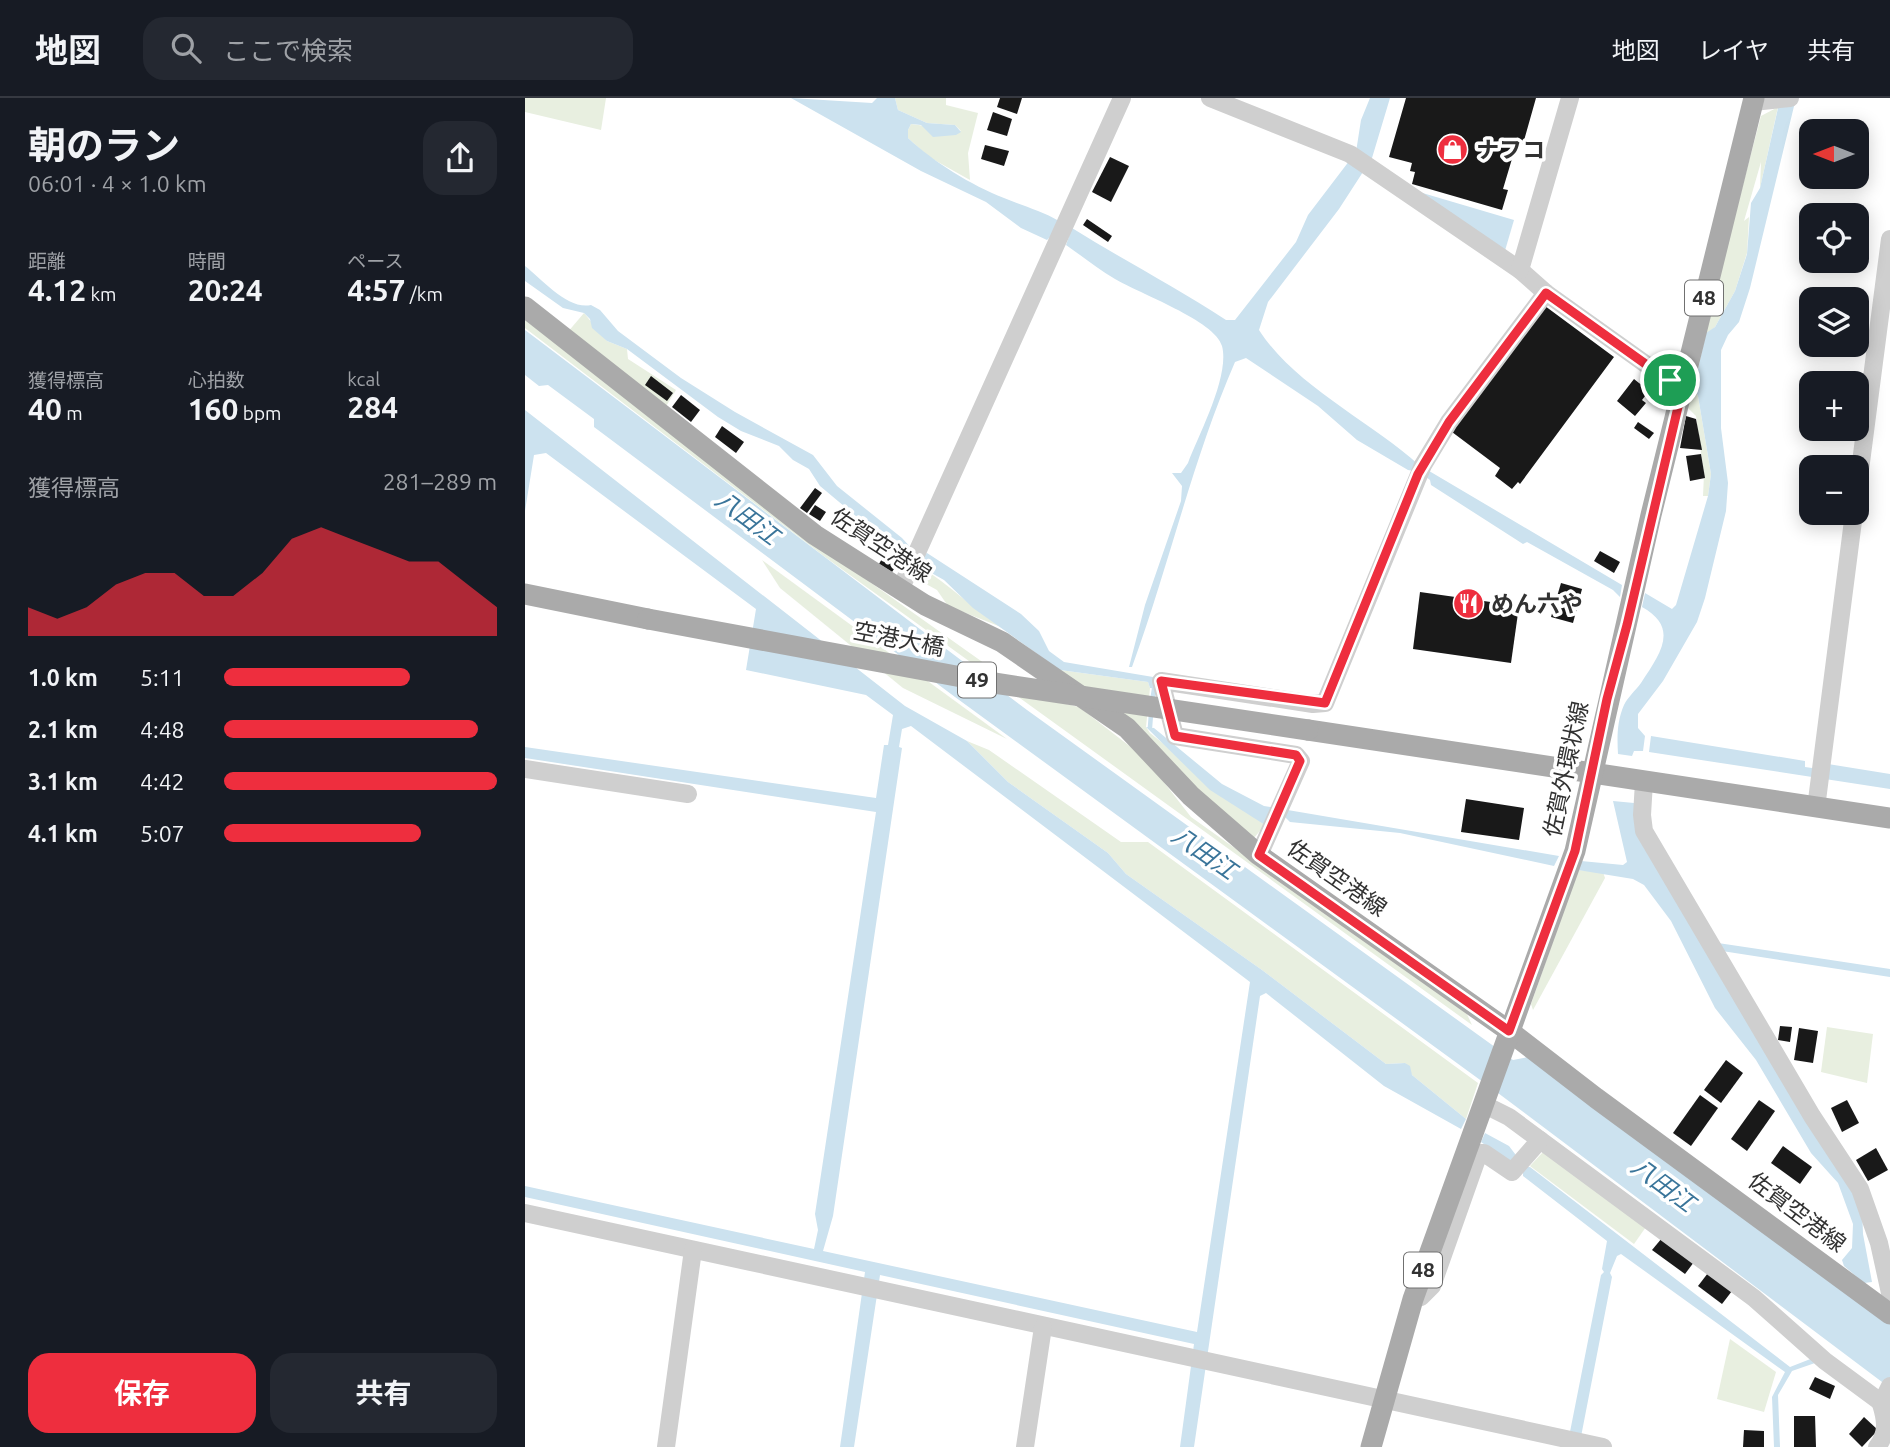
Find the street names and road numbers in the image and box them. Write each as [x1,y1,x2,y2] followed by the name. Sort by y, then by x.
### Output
[1685,280,1723,316] road number: 48
[826,503,936,586] street label: 佐賀空港線
[852,617,947,660] street label: 空港大橋
[958,662,996,698] road number: 49
[1539,699,1592,839] street label: 佐賀外環状線
[1283,834,1392,921] street label: 佐賀空港線
[1744,1167,1851,1256] street label: 佐賀空港線
[1404,1252,1442,1288] road number: 48

